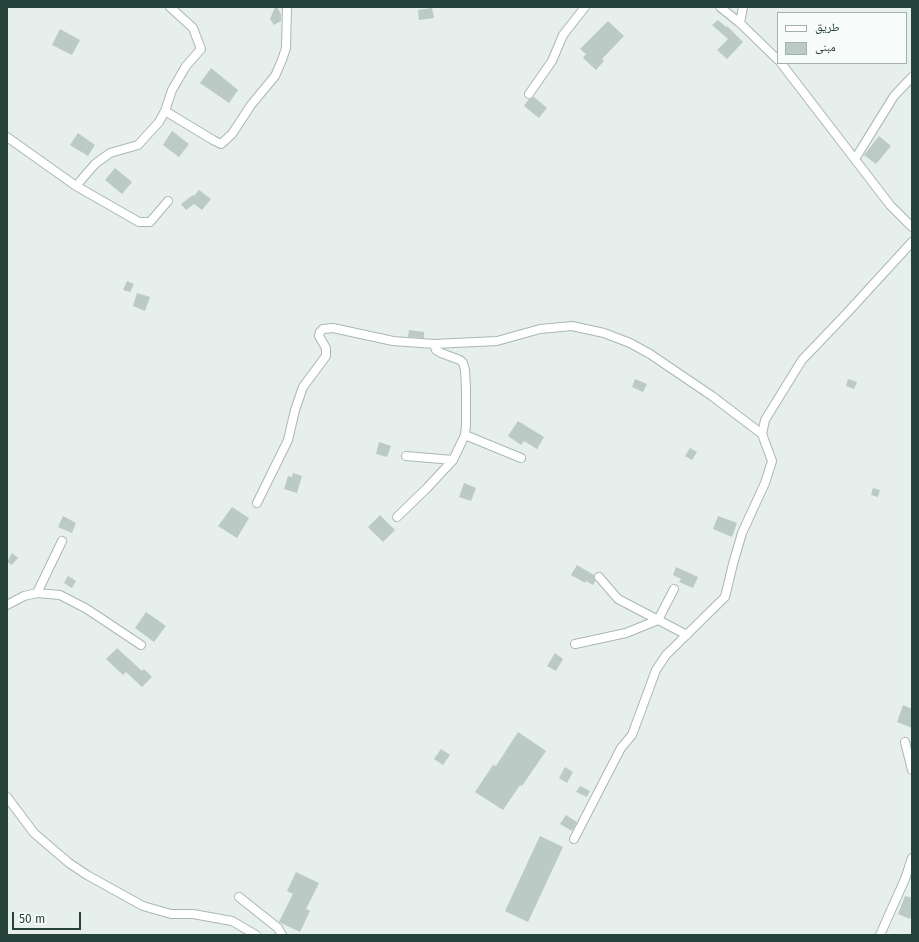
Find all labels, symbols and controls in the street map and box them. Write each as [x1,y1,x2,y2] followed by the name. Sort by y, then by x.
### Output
[777,12,907,64] legend
[815,20,840,34] text: طريق
[815,40,836,54] text: مبنى
[14,904,83,930] scale bar
[19,912,45,926] text: 50 m

